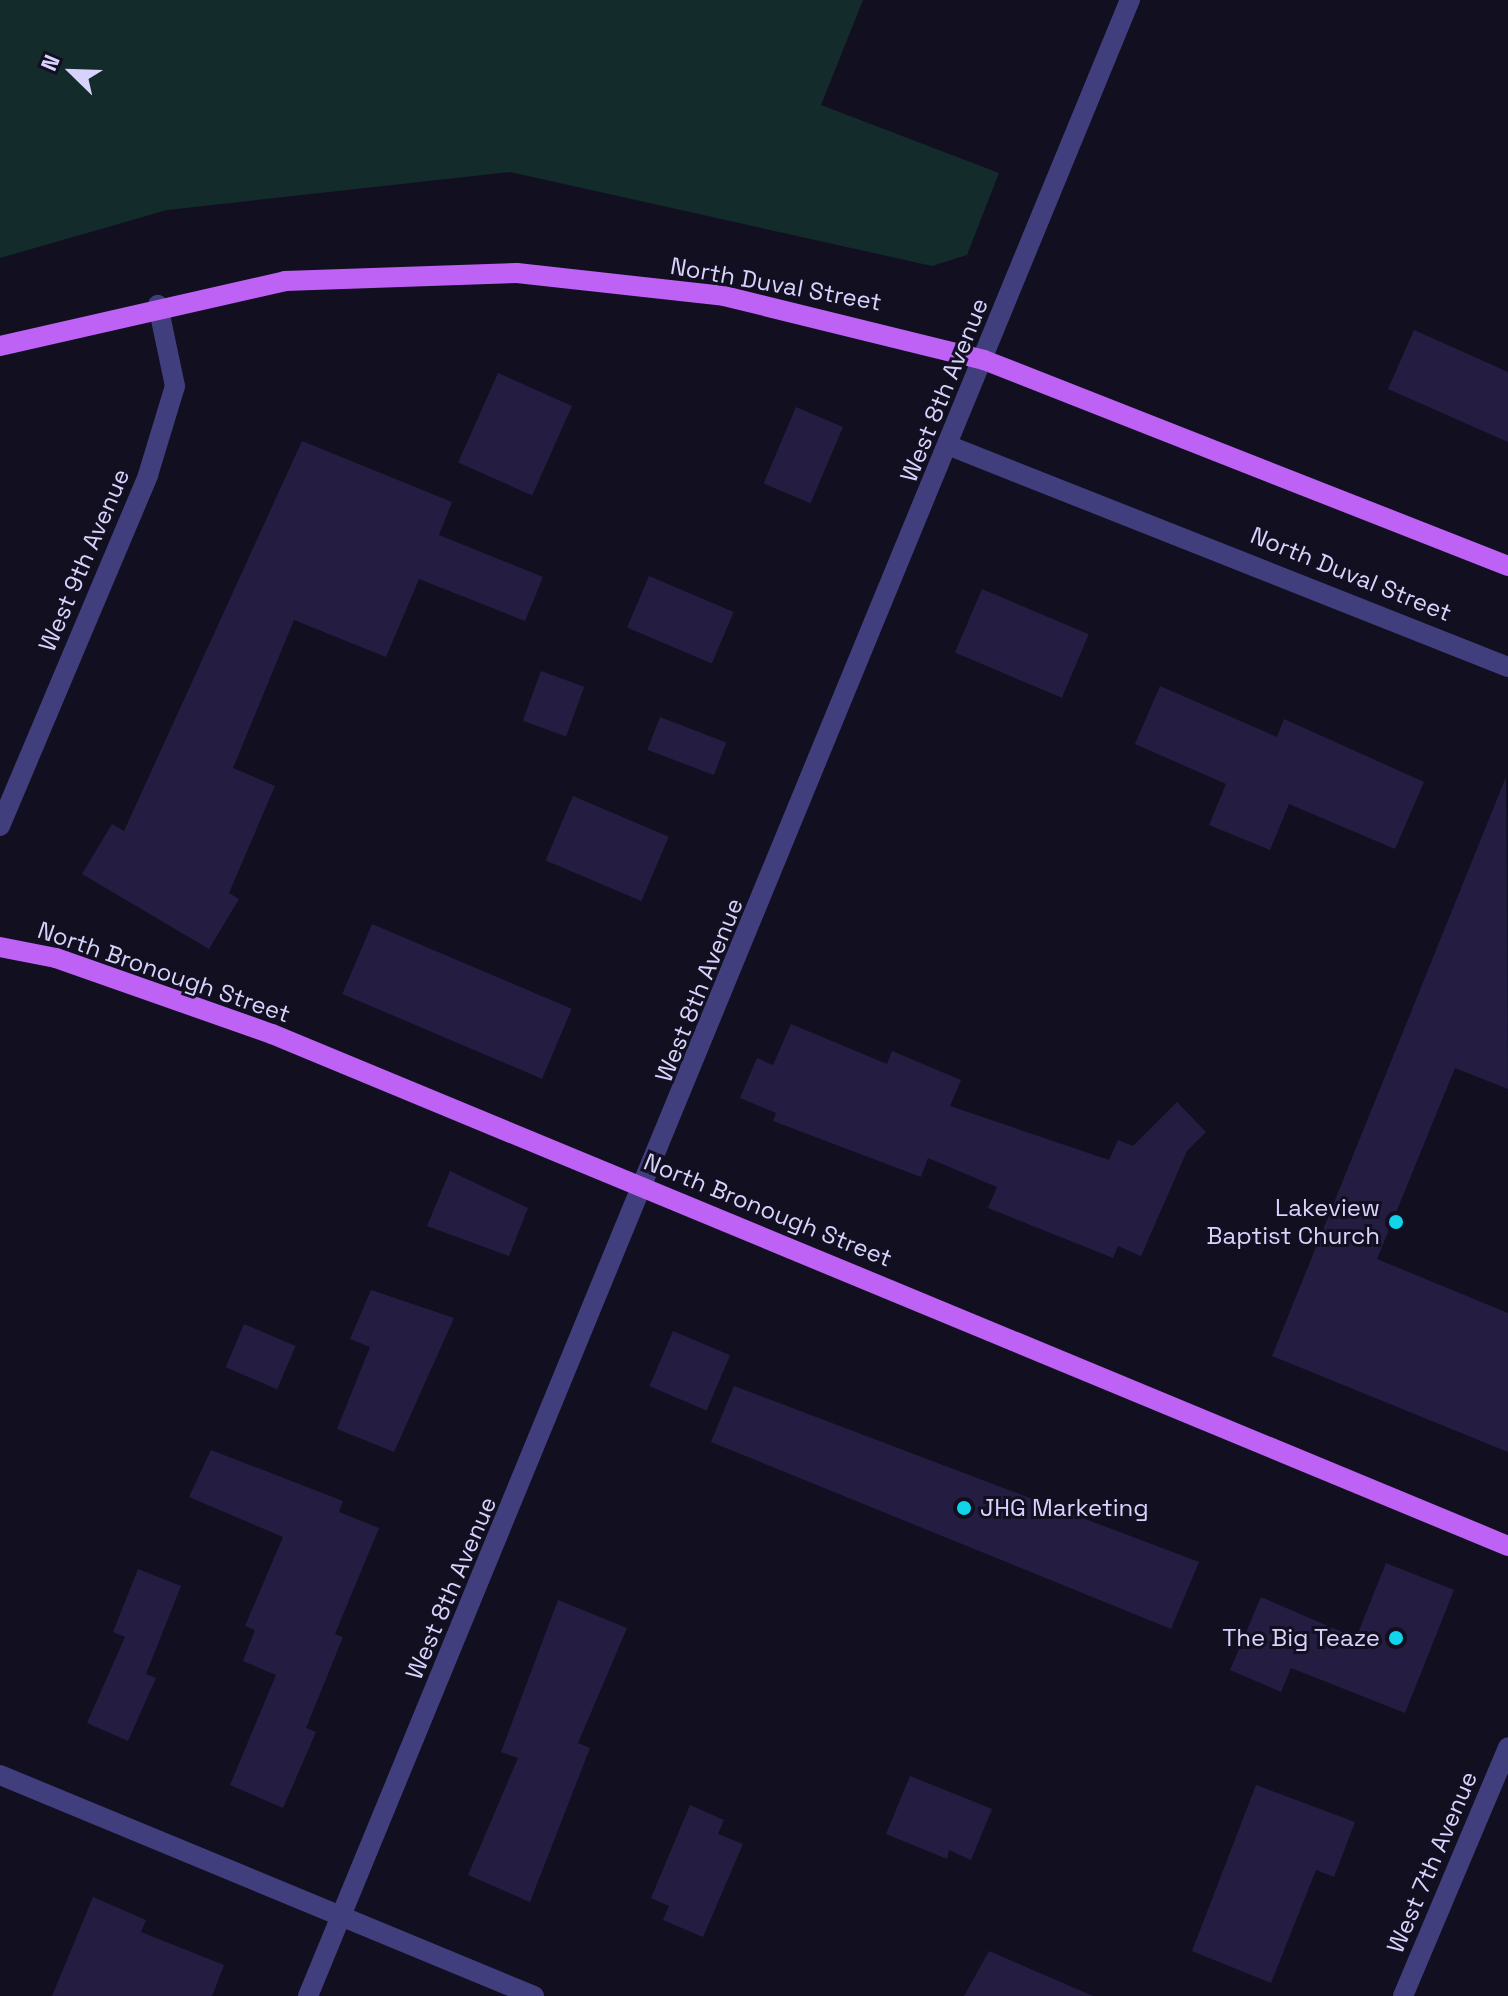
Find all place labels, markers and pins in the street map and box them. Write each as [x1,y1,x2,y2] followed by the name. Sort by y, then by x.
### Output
[1207,1194,1380,1250] place label: Lakeview Baptist Church
[1387,1213,1405,1231] marker: Lakeview Baptist Church
[980,1494,1149,1522] place label: JHG Marketing
[955,1499,973,1517] marker: JHG Marketing
[1222,1624,1380,1652] place label: The Big Teaze
[1387,1629,1405,1647] marker: The Big Teaze

